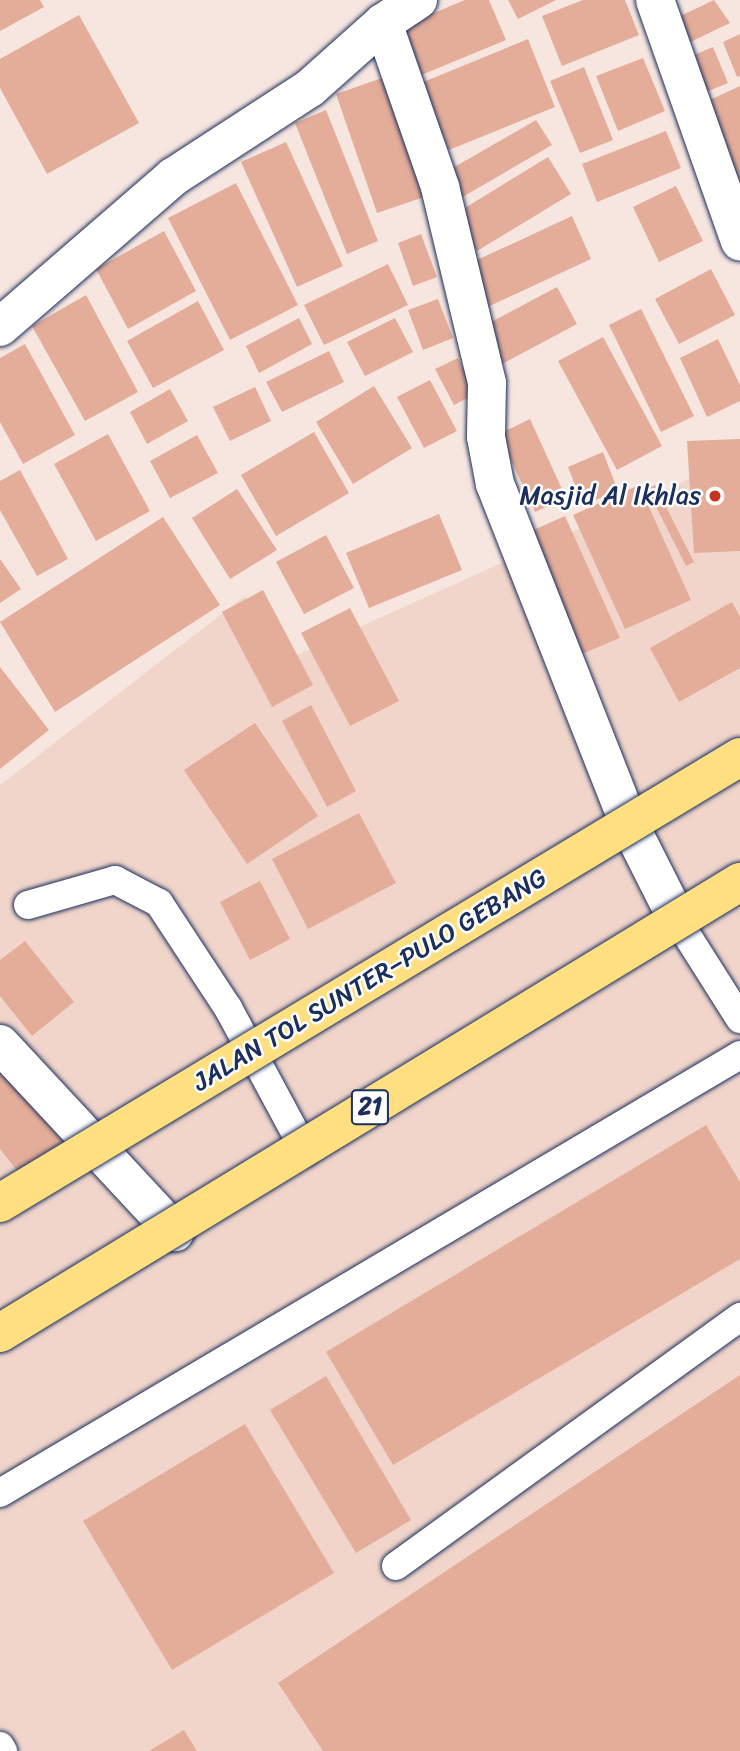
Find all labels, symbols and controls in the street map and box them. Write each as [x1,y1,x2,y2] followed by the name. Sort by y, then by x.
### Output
[517,480,701,512] place label: Masjid Al Ikhlas
[707,488,723,504] marker: Masjid Al Ikhlas
[187,861,553,1099] street label: JALAN TOL SUNTER–PULO GEBANG
[351,1086,389,1128] road number: 21

